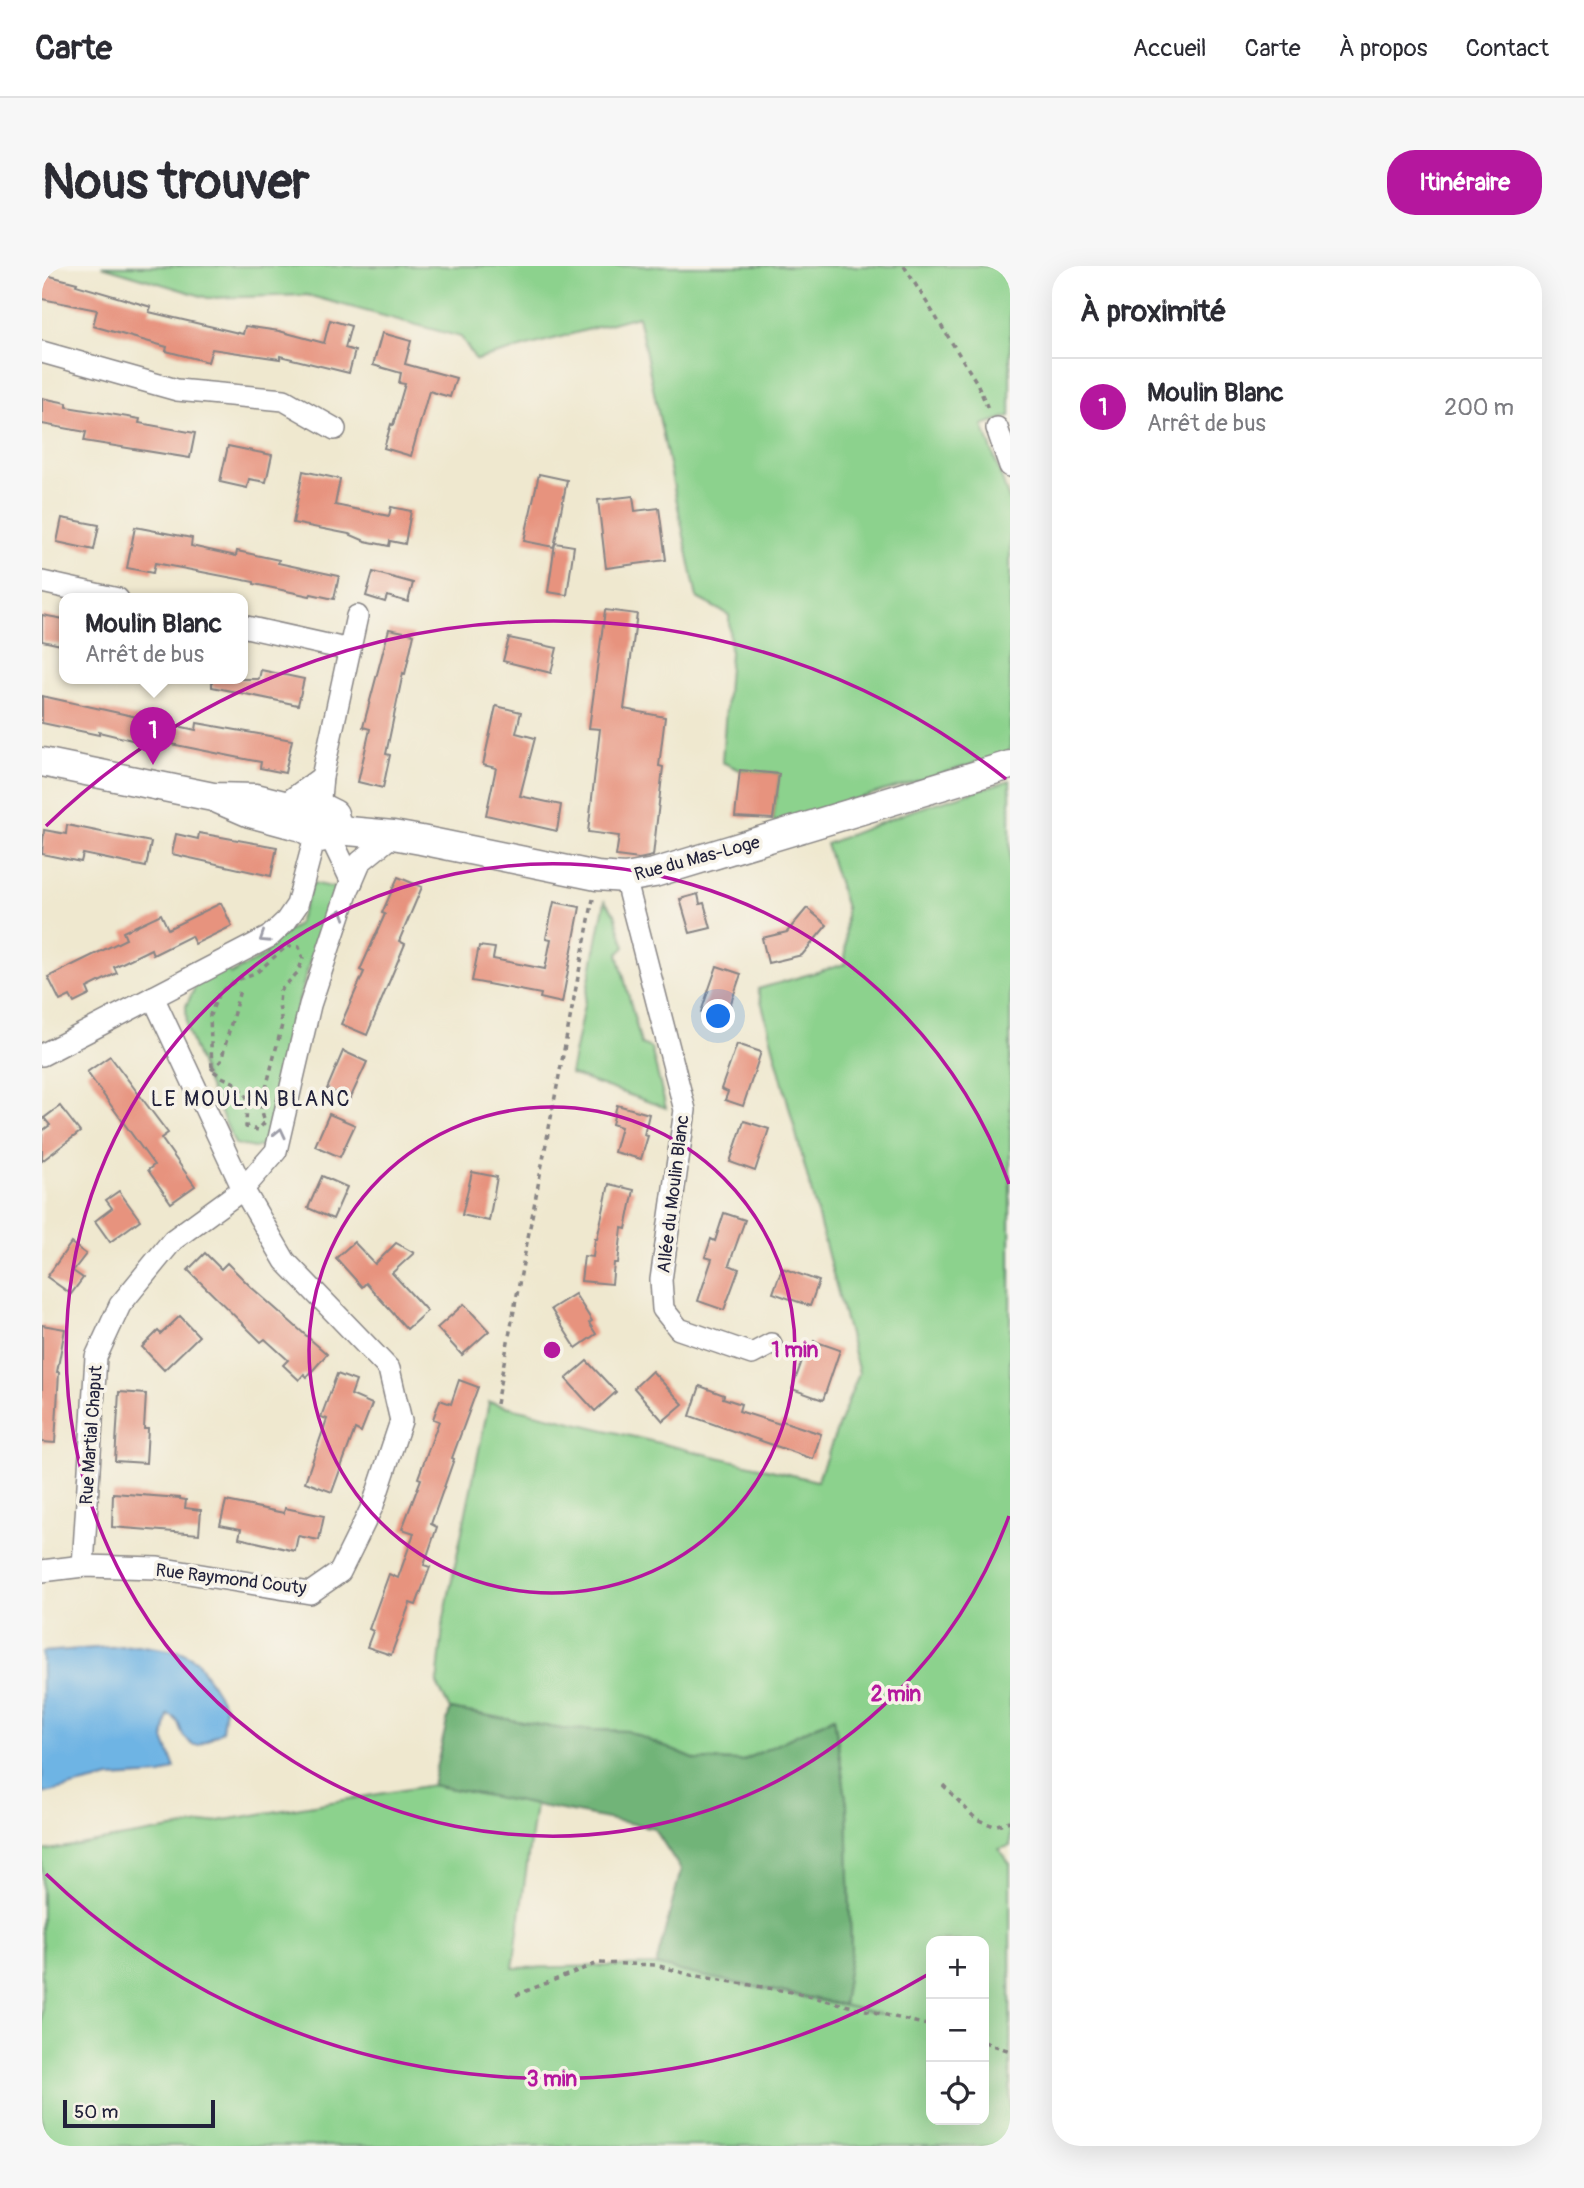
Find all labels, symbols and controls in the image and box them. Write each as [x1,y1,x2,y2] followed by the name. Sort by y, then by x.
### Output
[35,28,112,69] text: Carte
[1133,34,1207,63] text: Accueil
[1245,34,1301,63] text: Carte
[1339,34,1428,63] text: À propos
[1466,34,1549,63] text: Contact
[1387,150,1542,215] button: Itinéraire
[42,152,310,213] text: Nous trouver
[1080,293,1226,330] text: À proximité
[1147,377,1284,409] text: Moulin Blanc
[1099,393,1108,422] text: 1
[1444,393,1514,422] text: 200 m
[1147,409,1266,438] text: Arrêt de bus
[59,593,248,684] popup
[85,608,222,640] text: Moulin Blanc
[85,640,204,669] text: Arrêt de bus
[130,707,176,765] pin: 1
[632,831,762,886] street label: Rue du Mas-Loge
[332,908,346,921] one-way arrow
[259,930,272,943] one-way arrow
[701,999,735,1033] your location
[151,1086,351,1113] district label: LE MOULIN BLANC
[652,1114,695,1274] street label: Allée du Moulin Blanc
[272,1127,287,1139] one-way arrow
[772,1337,819,1364] text: 1 min
[540,1338,564,1362] centre of rings
[75,1364,108,1506] street label: Rue Martial Chaput
[154,1559,308,1600] street label: Rue Raymond Couty
[871,1681,921,1708] text: 2 min
[926,1936,989,2125] map controls
[926,1936,989,1999] button: +
[926,1999,989,2062] button: −
[926,2062,989,2125] button: locate
[527,2066,577,2093] text: 3 min
[63,2097,215,2129] scale bar
[74,2100,118,2124] text: 50 m

